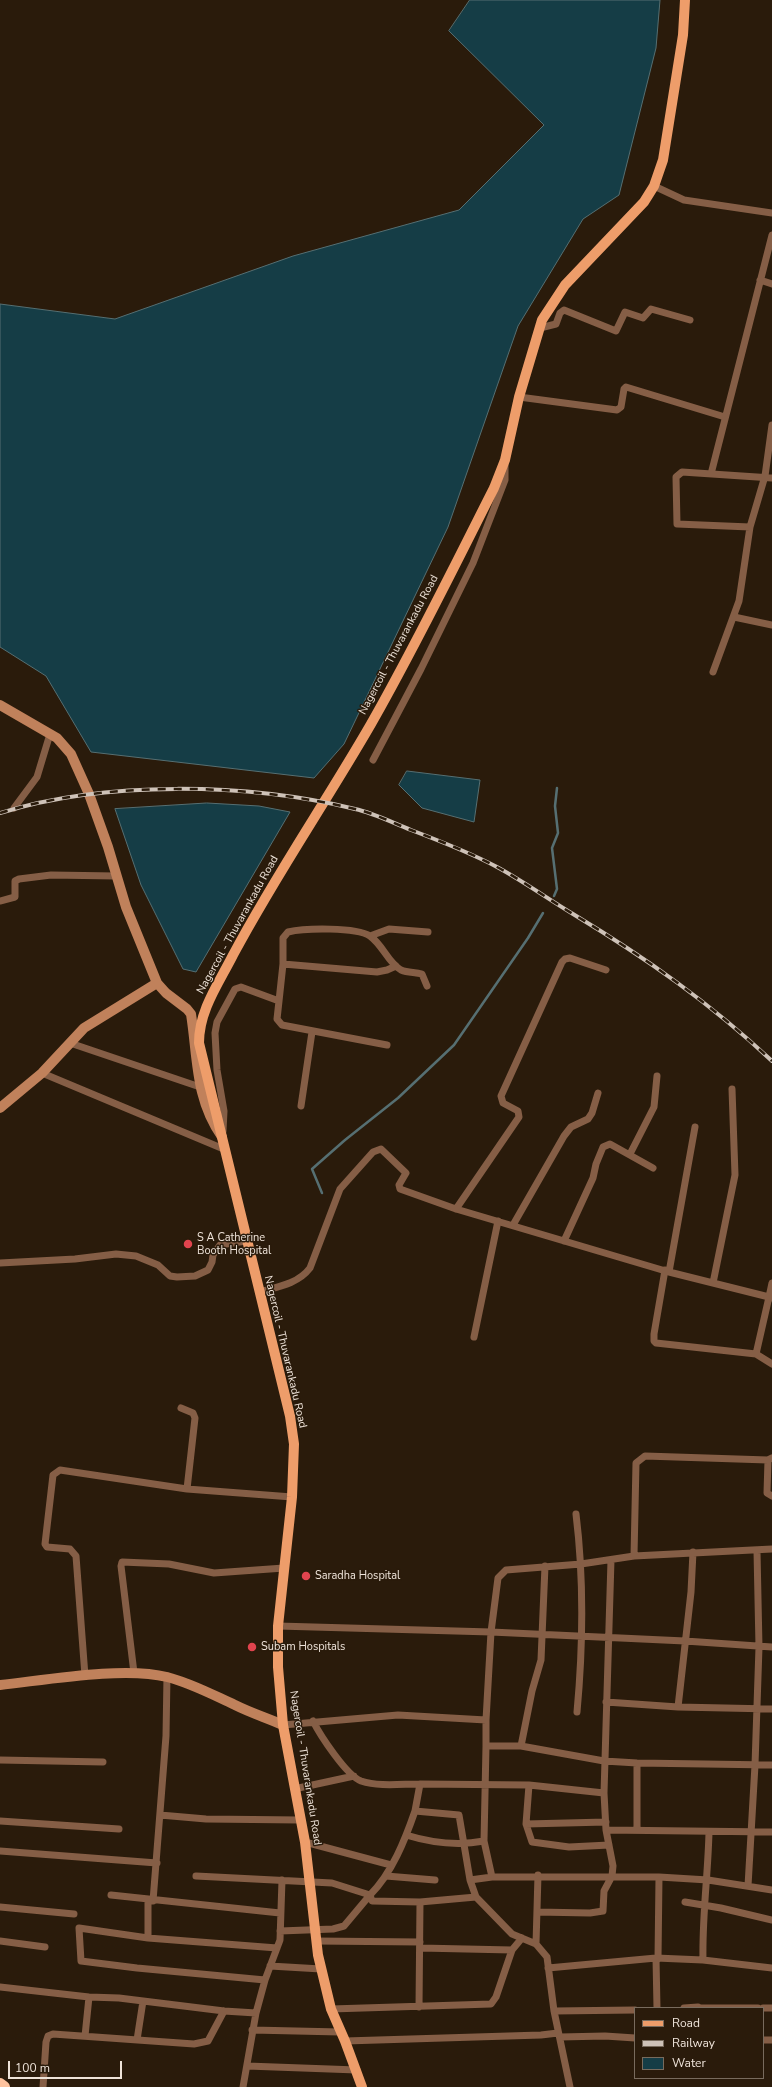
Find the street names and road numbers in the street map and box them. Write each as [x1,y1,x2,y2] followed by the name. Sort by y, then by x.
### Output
[357,573,441,717] street label: Nagercoil - Thuvarankadu Road
[194,854,282,996] street label: Nagercoil - Thuvarankadu Road
[261,1275,309,1429] street label: Nagercoil - Thuvarankadu Road
[286,1690,324,1846] street label: Nagercoil - Thuvarankadu Road

